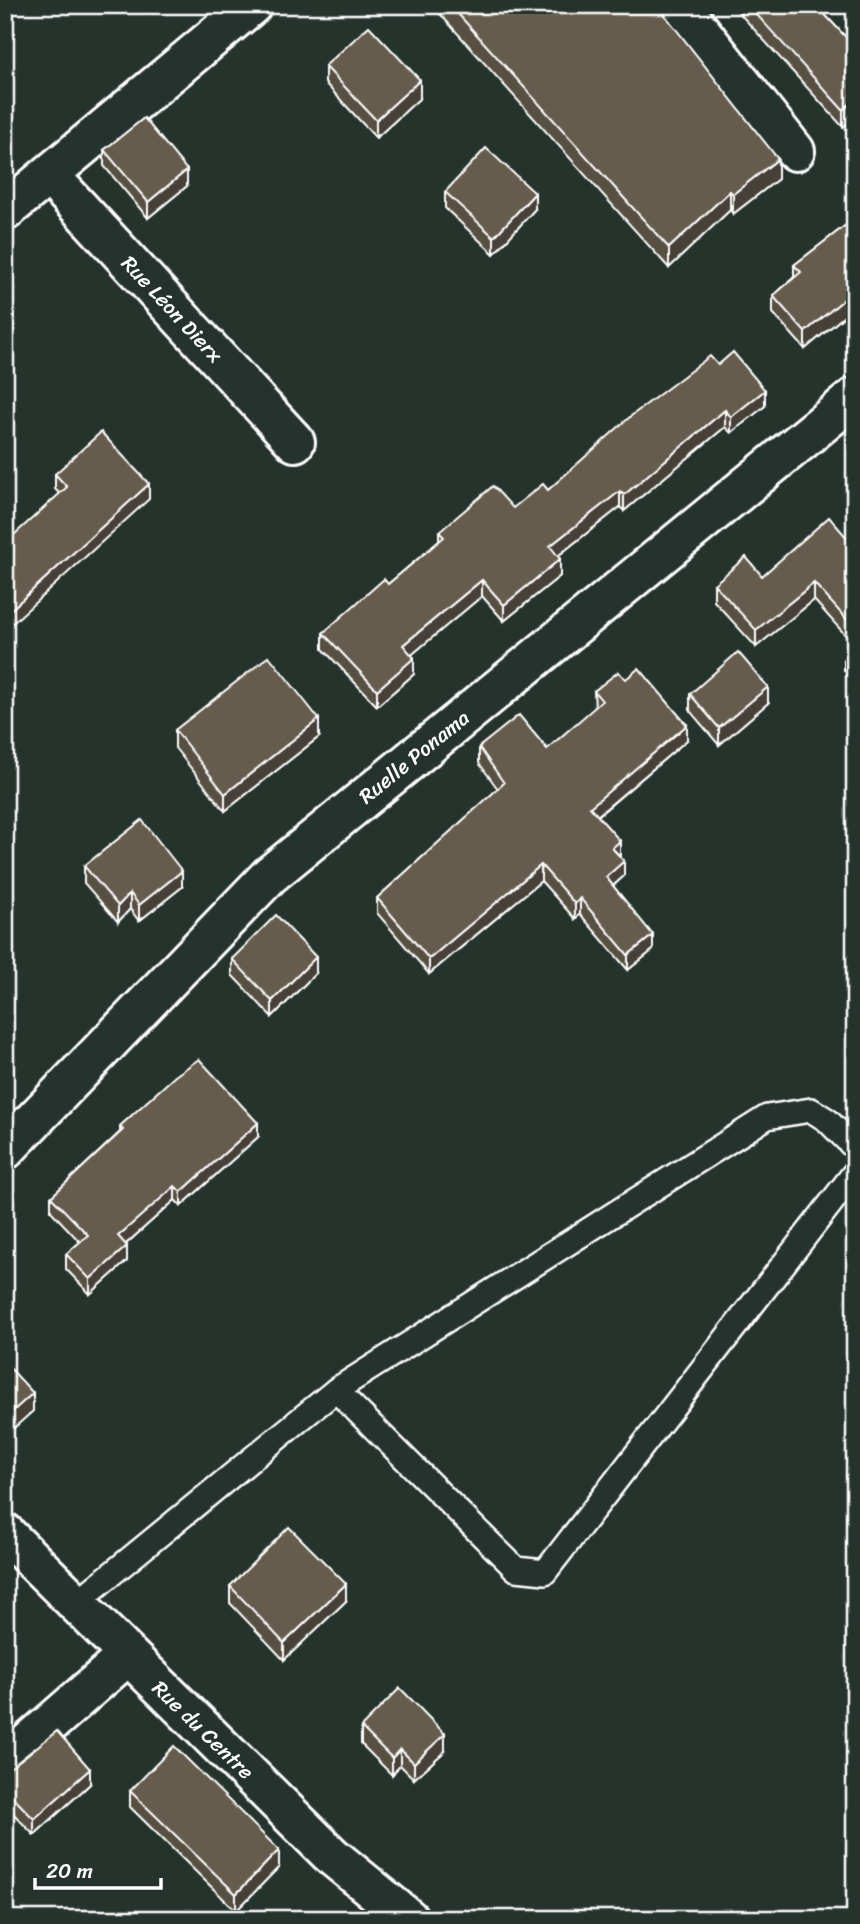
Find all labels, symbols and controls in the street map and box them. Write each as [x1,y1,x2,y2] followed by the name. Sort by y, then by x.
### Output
[112,246,233,372] street label: Rue Léon Dierx
[350,700,479,814] street label: Ruelle Ponama
[143,1671,264,1789] street label: Rue du Centre
[35,1847,161,1891] scale bar
[46,1852,93,1890] text: 20 m

